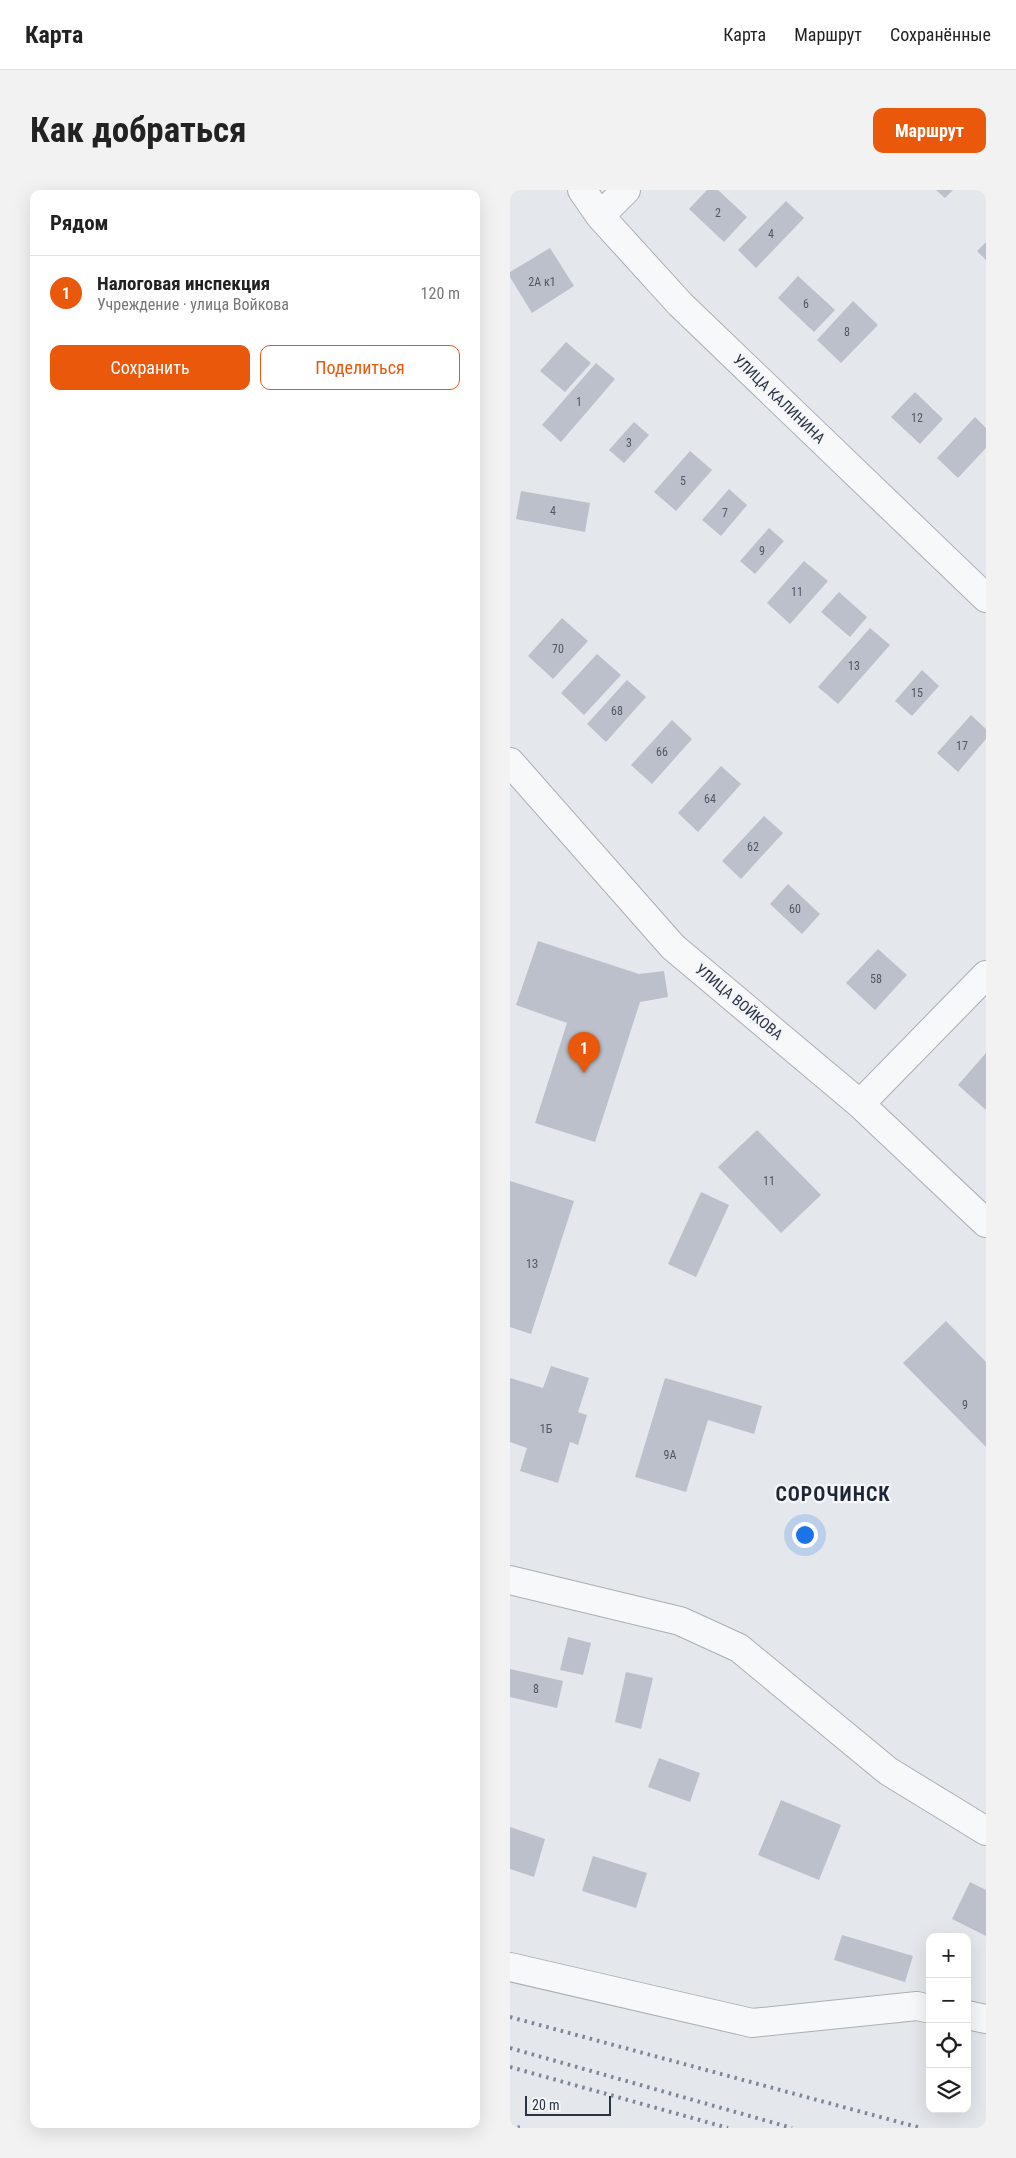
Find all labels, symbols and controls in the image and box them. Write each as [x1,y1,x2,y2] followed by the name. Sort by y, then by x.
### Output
[25,21,83,49] text: Карта
[723,24,766,45] text: Карта
[794,24,862,45] text: Маршрут
[890,24,991,45] text: Сохранённые
[873,108,986,153] button: Маршрут
[30,110,246,151] text: Как добраться
[715,206,721,220] house number: 2
[50,211,109,235] text: Рядом
[768,227,774,241] house number: 4
[97,272,270,295] text: Налоговая инспекция
[528,275,556,289] house number: 2А к1
[62,284,70,303] text: 1
[421,284,460,303] text: 120 m
[97,295,289,314] text: Учреждение · улица Войкова
[803,297,809,311] house number: 6
[844,325,850,339] house number: 8
[50,345,250,390] button: Сохранить
[260,345,460,390] button: Поделиться
[729,351,829,448] street label: УЛИЦА КАЛИНИНА
[576,395,582,409] house number: 1
[911,411,923,425] house number: 12
[626,436,632,450] house number: 3
[680,474,686,488] house number: 5
[550,504,556,518] house number: 4
[722,506,728,520] house number: 7
[759,544,765,558] house number: 9
[791,585,803,599] house number: 11
[552,642,564,656] house number: 70
[848,659,860,673] house number: 13
[911,686,923,700] house number: 15
[611,704,623,718] house number: 68
[956,739,968,753] house number: 17
[656,745,668,759] house number: 66
[704,792,716,806] house number: 64
[747,840,759,854] house number: 62
[789,902,801,916] house number: 60
[692,960,787,1044] street label: УЛИЦА ВОЙКОВА
[870,972,882,986] house number: 58
[568,1032,600,1073] pin: 1
[763,1174,775,1188] house number: 11
[526,1257,538,1271] house number: 1З
[962,1398,968,1412] house number: 9
[540,1422,553,1436] house number: 1Б
[664,1448,677,1462] house number: 9А
[775,1482,891,1506] district label: СОРОЧИНСК
[792,1522,818,1548] your location
[533,1682,539,1696] house number: 8
[926,1933,971,2113] map controls
[926,1933,971,1978] button: +
[926,1978,971,2023] button: −
[926,2023,971,2068] button: locate
[926,2068,971,2113] button: layers
[525,2093,611,2116] scale bar
[532,2097,560,2113] text: 20 m

